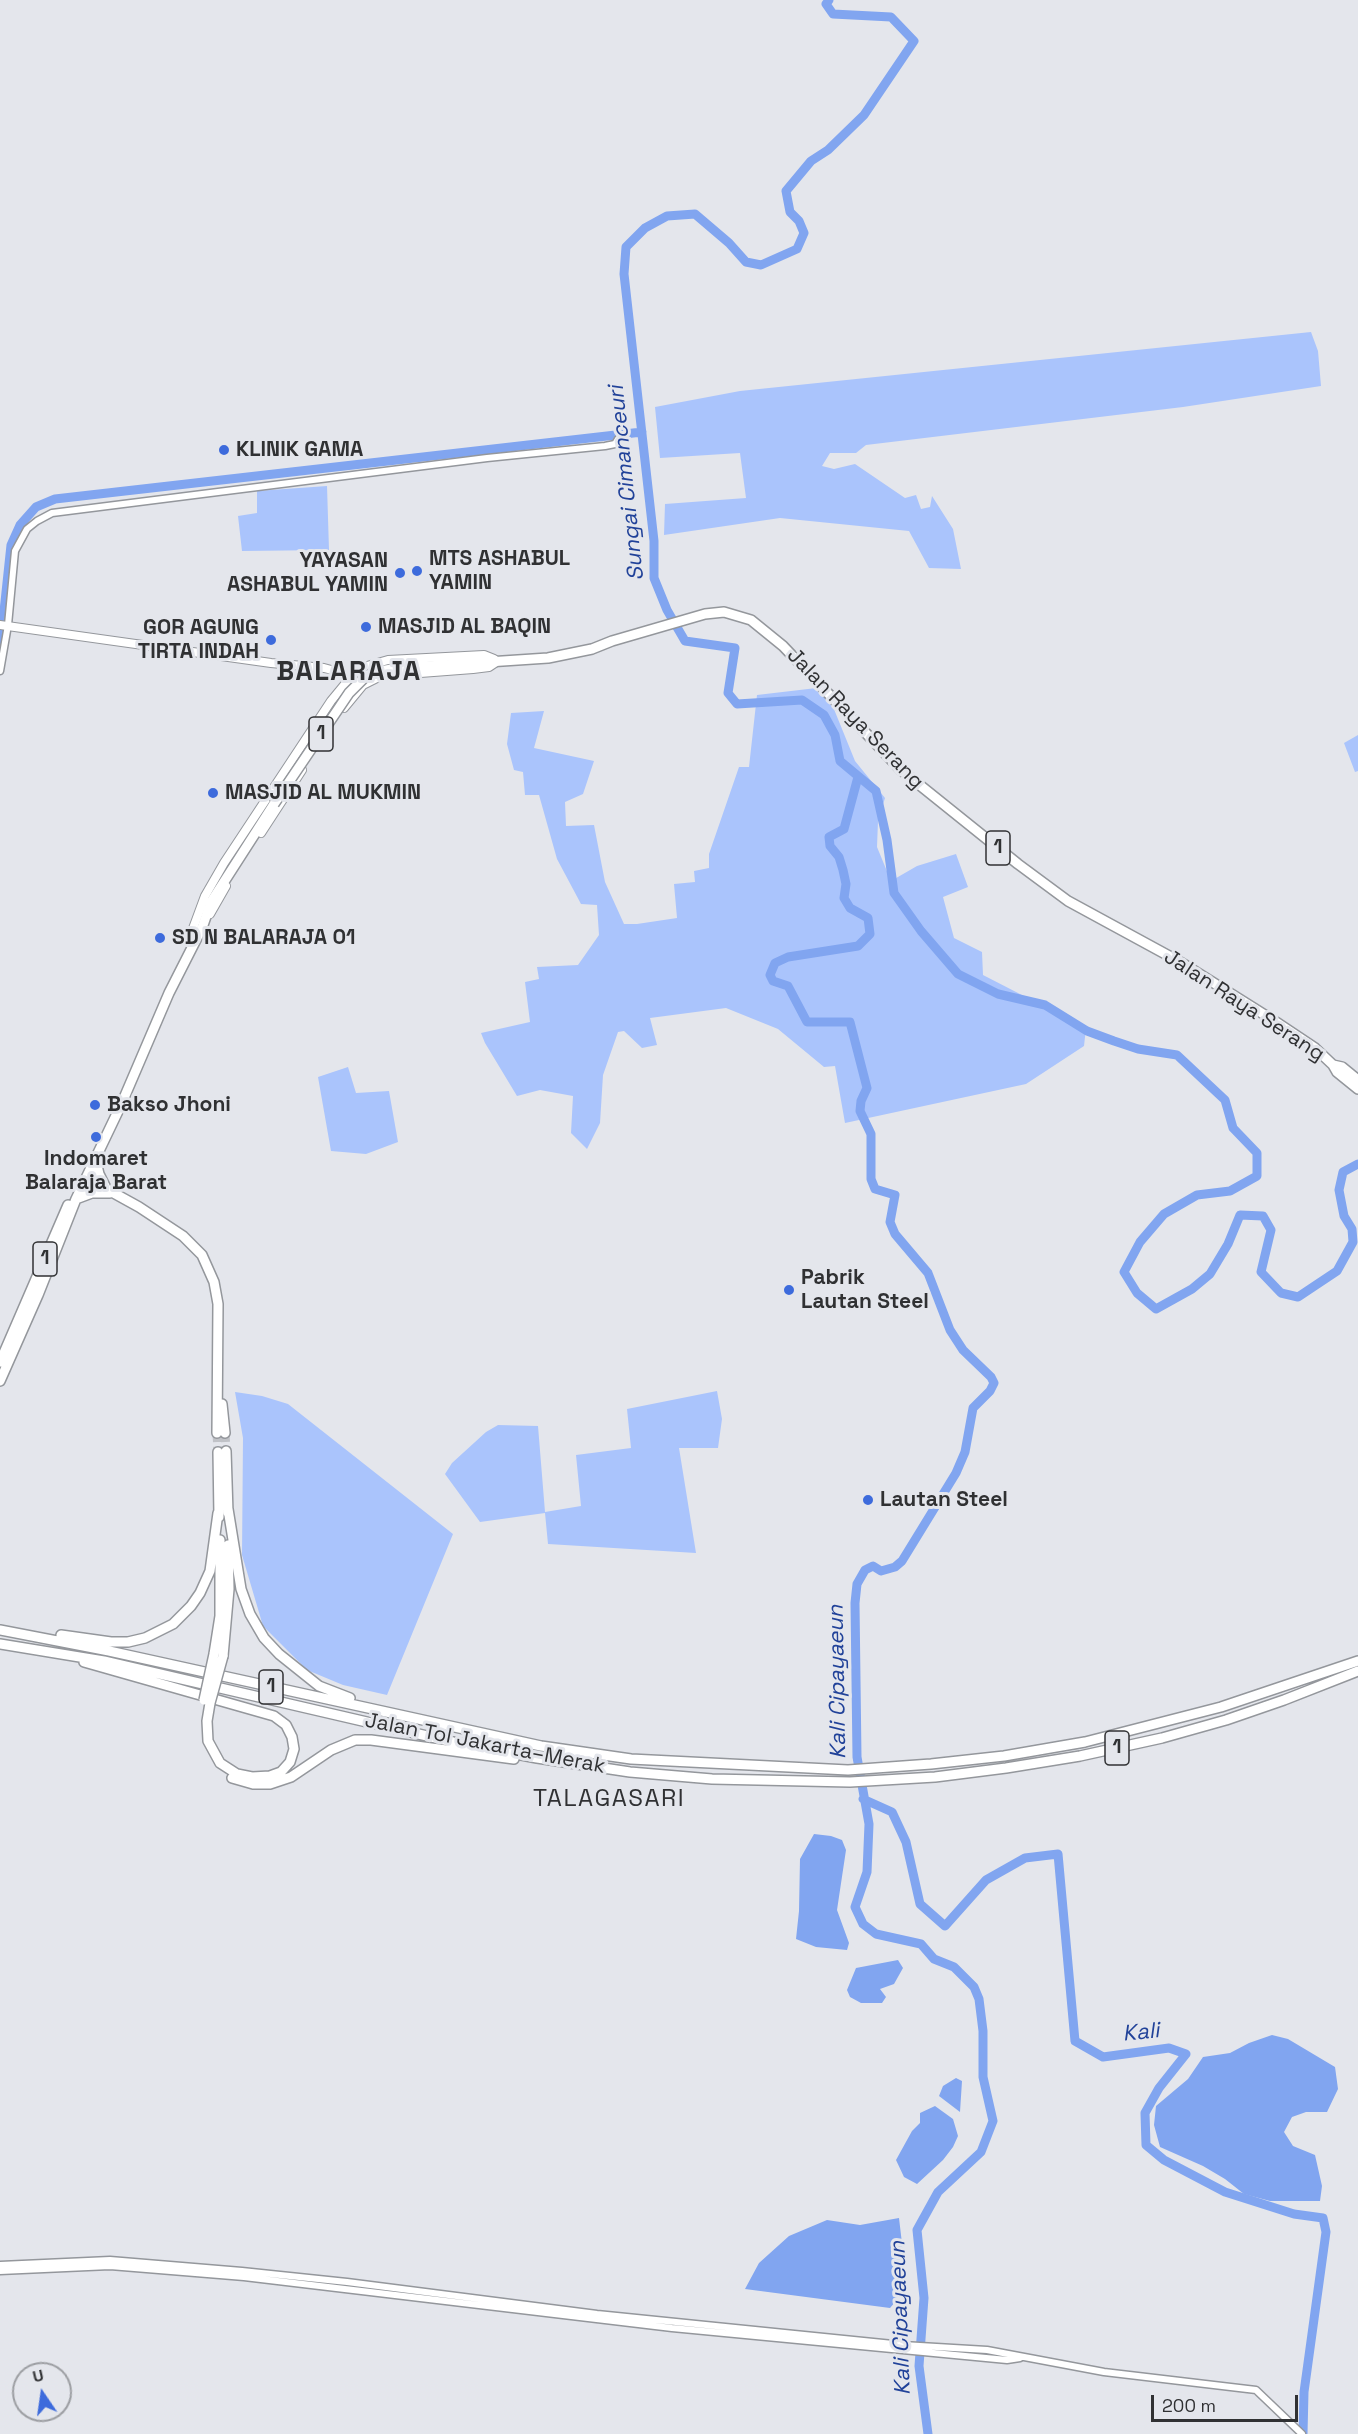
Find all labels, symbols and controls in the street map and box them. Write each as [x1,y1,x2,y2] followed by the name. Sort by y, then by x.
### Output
[604,384,650,582] water label: Sungai Cimanceuri
[236,437,363,463] place label: KLINIK GAMA
[217,443,231,457] marker: KLINIK GAMA
[429,546,570,596] place label: MTS ASHABUL YAMIN
[227,548,388,598] place label: YAYASAN ASHABUL YAMIN
[410,564,424,578] marker: MTS ASHABUL YAMIN
[393,566,407,580] marker: YAYASAN ASHABUL YAMIN
[378,614,551,640] place label: MASJID AL BAQIN
[138,615,259,665] place label: GOR AGUNG TIRTA INDAH
[359,620,373,634] marker: MASJID AL BAQIN
[264,633,278,647] marker: GOR AGUNG TIRTA INDAH
[781,643,929,795] street label: Jalan Raya Serang
[276,657,422,689] district label: BALARAJA
[309,717,333,751] road number: 1
[225,780,421,806] place label: MASJID AL MUKMIN
[206,786,220,800] marker: MASJID AL MUKMIN
[986,831,1010,865] road number: 1
[172,925,356,951] place label: SD N BALARAJA 01
[153,931,167,945] marker: SD N BALARAJA 01
[1159,945,1329,1067] street label: Jalan Raya Serang
[107,1092,231,1118] place label: Bakso Jhoni
[88,1098,102,1112] marker: Bakso Jhoni
[89,1130,103,1144] marker: Indomaret Balaraja Barat
[25,1146,167,1196] place label: Indomaret Balaraja Barat
[33,1242,57,1276] road number: 1
[801,1265,929,1315] place label: Pabrik Lautan Steel
[782,1283,796,1297] marker: Pabrik Lautan Steel
[880,1487,1008,1513] place label: Lautan Steel
[861,1493,875,1507] marker: Lautan Steel
[823,1605,853,1759] water label: Kali Cipayaeun
[259,1670,283,1704] road number: 1
[363,1708,607,1780] street label: Jalan Tol Jakarta–Merak
[1105,1731,1129,1765] road number: 1
[533,1785,685,1813] district label: TALAGASARI
[1121,2018,1161,2048] water label: Kali
[885,2240,917,2396] water label: Kali Cipayaeun
[12,2362,72,2422] north arrow
[31,2364,46,2387] text: U
[1154,2383,1301,2421] scale bar
[1162,2394,1216,2417] text: 200 m

